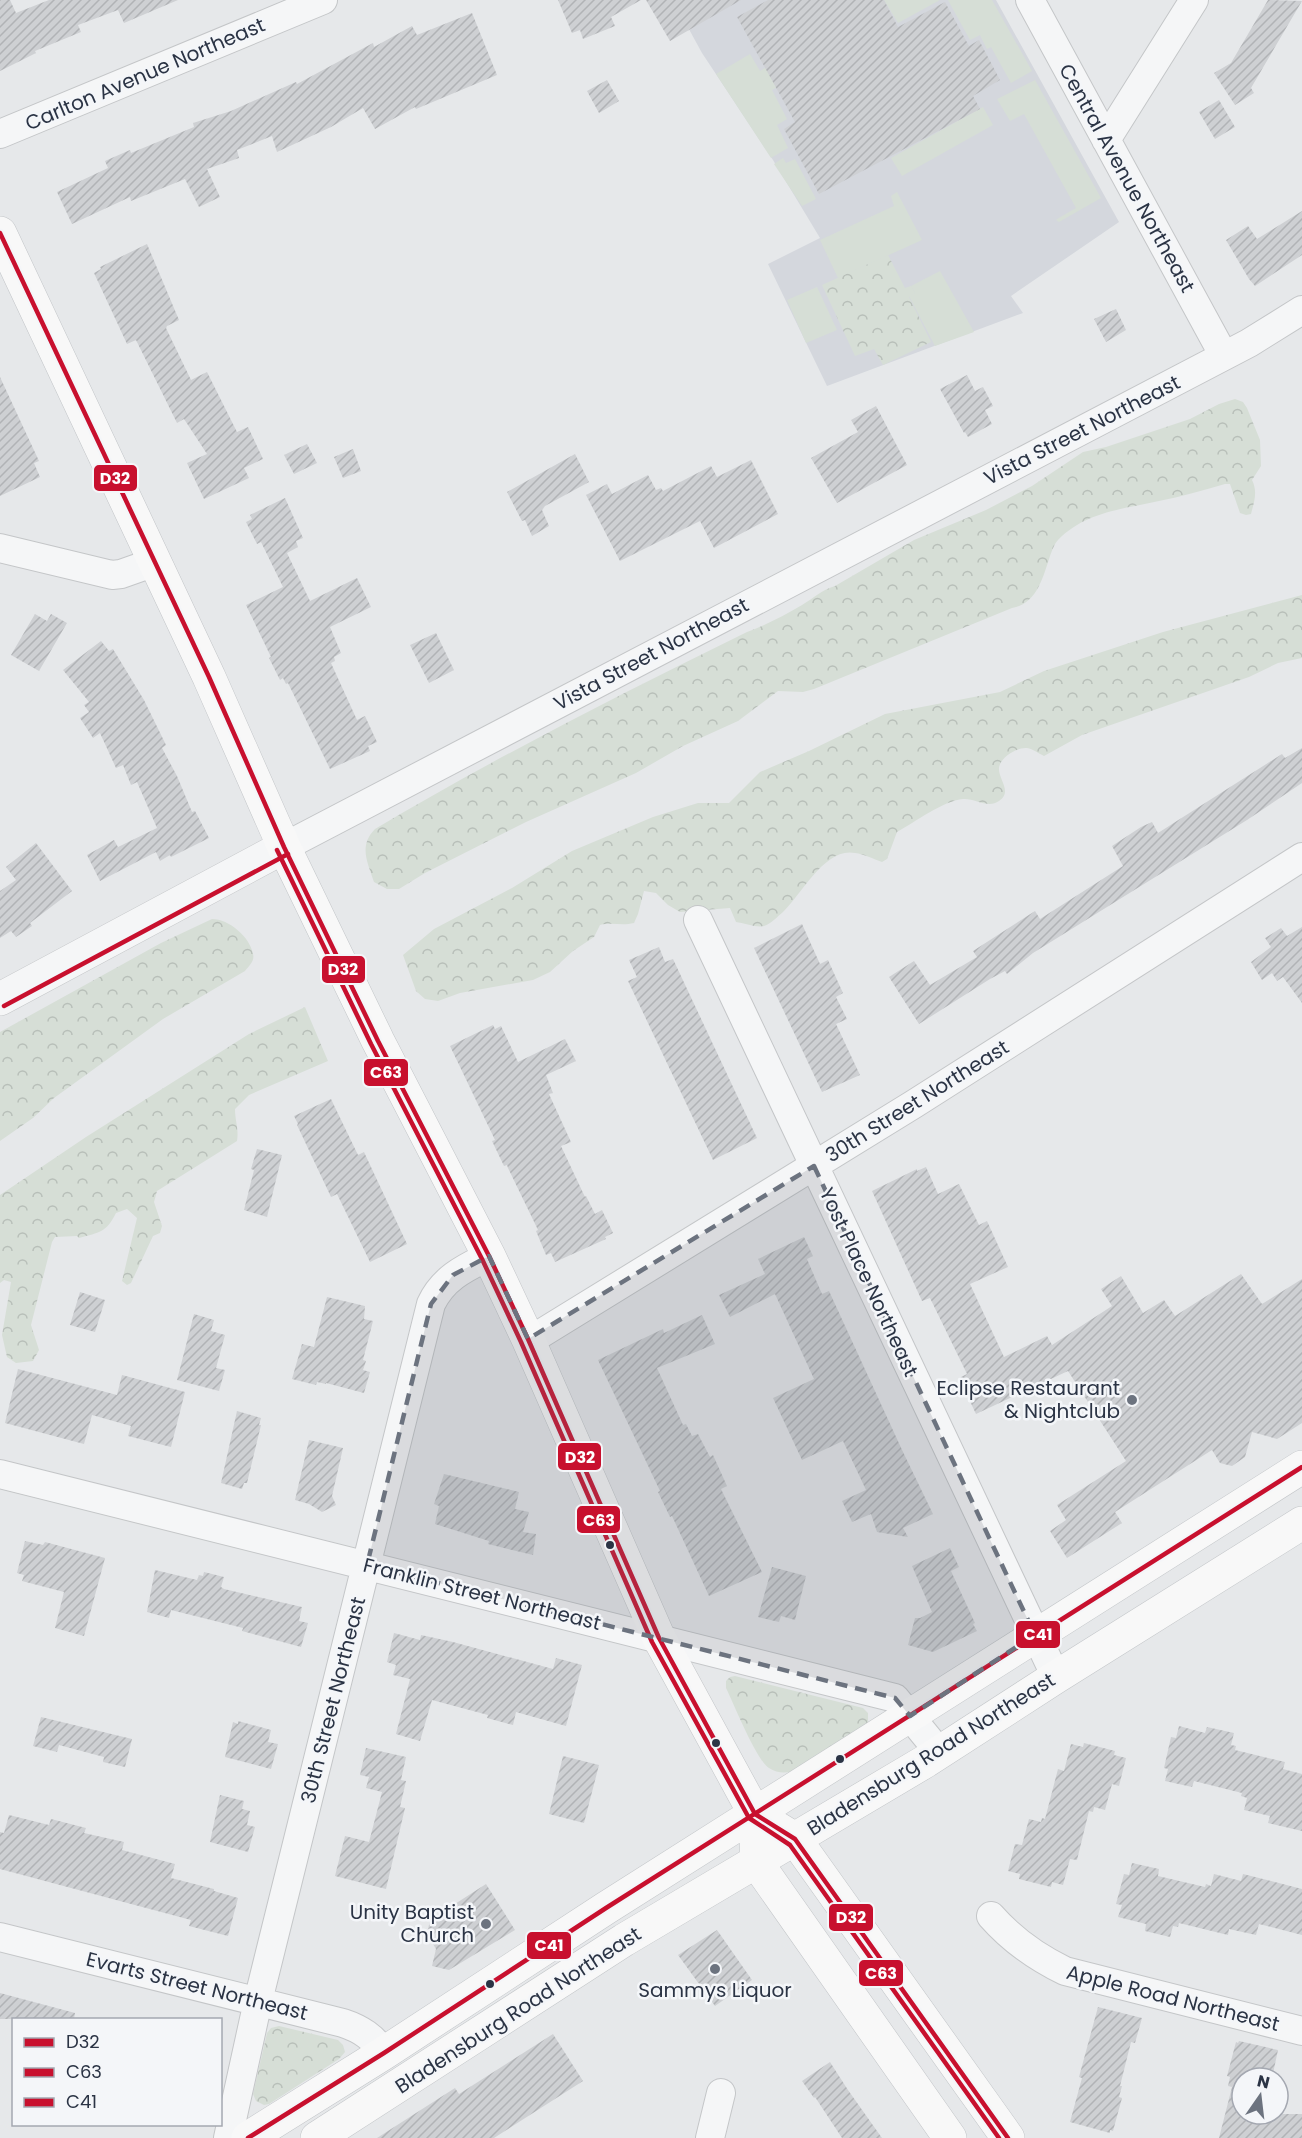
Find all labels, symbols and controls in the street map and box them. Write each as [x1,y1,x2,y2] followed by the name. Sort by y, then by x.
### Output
[21,11,269,137] street label: Carlton Avenue Northeast
[1052,59,1202,297] street label: Central Avenue Northeast
[979,368,1185,492] street label: Vista Street Northeast
[93,464,138,492] line badge: D32
[100,467,130,490] text: D32
[549,591,753,717] street label: Vista Street Northeast
[321,955,366,984] line badge: D32
[328,958,358,981] text: D32
[820,1033,1014,1169] street label: 30th Street Northeast
[363,1058,409,1087] line badge: C63
[370,1061,402,1084] text: C63
[813,1183,925,1381] street label: Yost Place Northeast
[936,1374,1120,1425] place label: Eclipse Restaurant & Nightclub
[1125,1393,1139,1407] marker: Eclipse Restaurant & Nightclub
[557,1442,602,1471] line badge: D32
[565,1446,595,1469] text: D32
[576,1505,621,1534] line badge: C63
[583,1509,615,1532] text: C63
[604,1539,616,1551] unlabelled marker
[360,1551,604,1637] street label: Franklin Street Northeast
[294,1594,372,1806] street label: 30th Street Northeast
[1015,1620,1061,1649] line badge: C41
[1023,1623,1053,1646] text: C41
[802,1666,1060,1842] street label: Bladensburg Road Northeast
[710,1737,722,1749] unlabelled marker
[834,1753,846,1765] unlabelled marker
[350,1898,474,1949] place label: Unity Baptist Church
[828,1903,874,1932] line badge: D32
[836,1906,866,1929] text: D32
[479,1917,493,1931] marker: Unity Baptist Church
[390,1920,646,2100] street label: Bladensburg Road Northeast
[526,1931,572,1960] line badge: C41
[534,1934,564,1957] text: C41
[83,1945,311,2027] street label: Evarts Street Northeast
[1064,1958,1282,2038] street label: Apple Road Northeast
[858,1959,904,1987] line badge: C63
[708,1962,722,1976] marker: Sammys Liquor
[865,1962,897,1985] text: C63
[638,1976,792,2004] place label: Sammys Liquor
[484,1978,496,1990] unlabelled marker
[12,2018,222,2126] legend
[66,2029,100,2054] text: D32
[66,2059,102,2084] text: C63
[1230,2066,1290,2126] north arrow
[1255,2069,1272,2095] text: N
[66,2089,97,2114] text: C41

